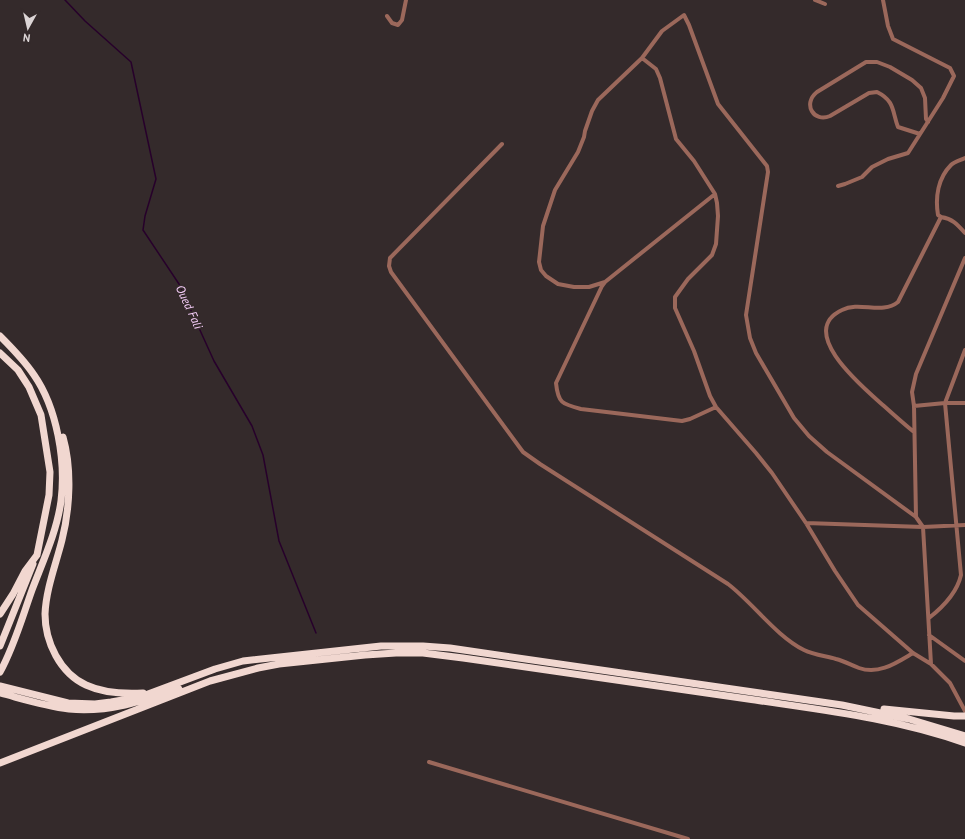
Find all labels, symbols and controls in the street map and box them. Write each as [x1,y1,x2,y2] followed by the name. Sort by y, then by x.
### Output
[8,8,48,48] north arrow
[22,30,31,45] text: N
[173,282,207,332] water label: Oued Fali

